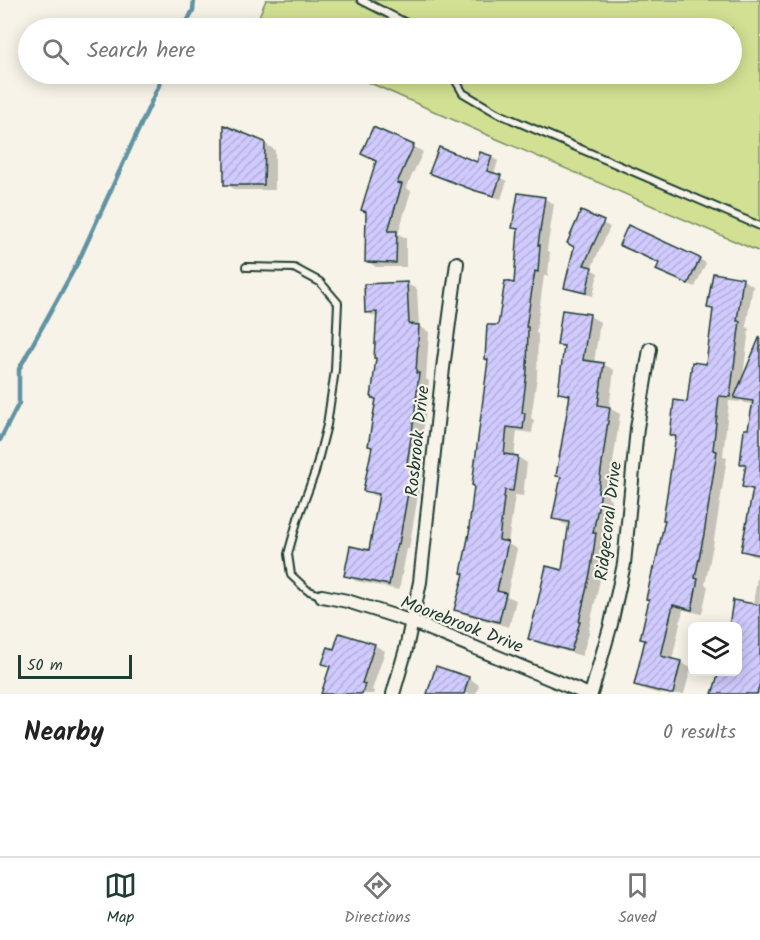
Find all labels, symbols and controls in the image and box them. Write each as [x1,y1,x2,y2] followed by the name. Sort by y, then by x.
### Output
[18,18,742,84] search box
[87,34,195,69] text: Search here
[39,35,72,68] icon: search
[398,384,439,498] street label: Rosbrook Drive
[588,460,631,583] street label: Ridgecoral Drive
[396,589,527,662] street label: Moorebrook Drive
[688,622,742,676] map controls
[688,622,742,676] button: layers
[18,652,132,680] scale bar
[27,653,63,678] text: 50 m
[24,712,104,754] text: Nearby
[663,717,736,749] text: 0 results
[104,869,137,930] tab: Map
[344,869,411,930] tab: Directions
[618,869,656,930] tab: Saved

